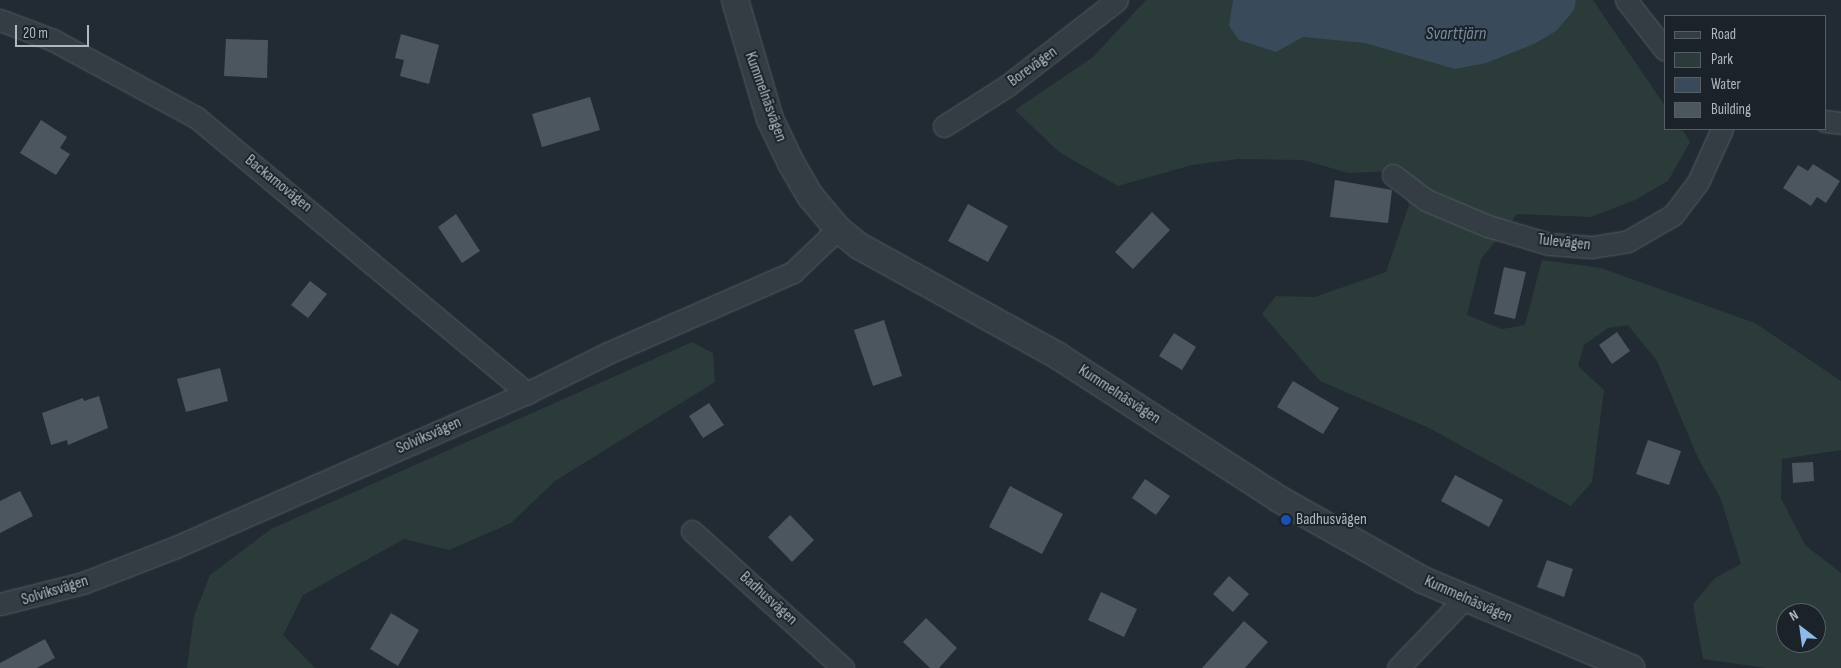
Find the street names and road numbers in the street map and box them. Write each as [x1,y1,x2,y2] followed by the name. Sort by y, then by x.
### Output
[1005,43,1061,91] street label: Borevägen
[740,50,790,144] street label: Kummelnäsvägen
[241,151,315,217] street label: Backamovägen
[1537,231,1591,255] street label: Tulevägen
[1074,361,1164,429] street label: Kummelnäsvägen
[394,413,464,459] street label: Solviksvägen
[735,568,801,630] street label: Badhusvägen
[19,572,91,610] street label: Solviksvägen
[1421,572,1515,628] street label: Kummelnäsvägen

